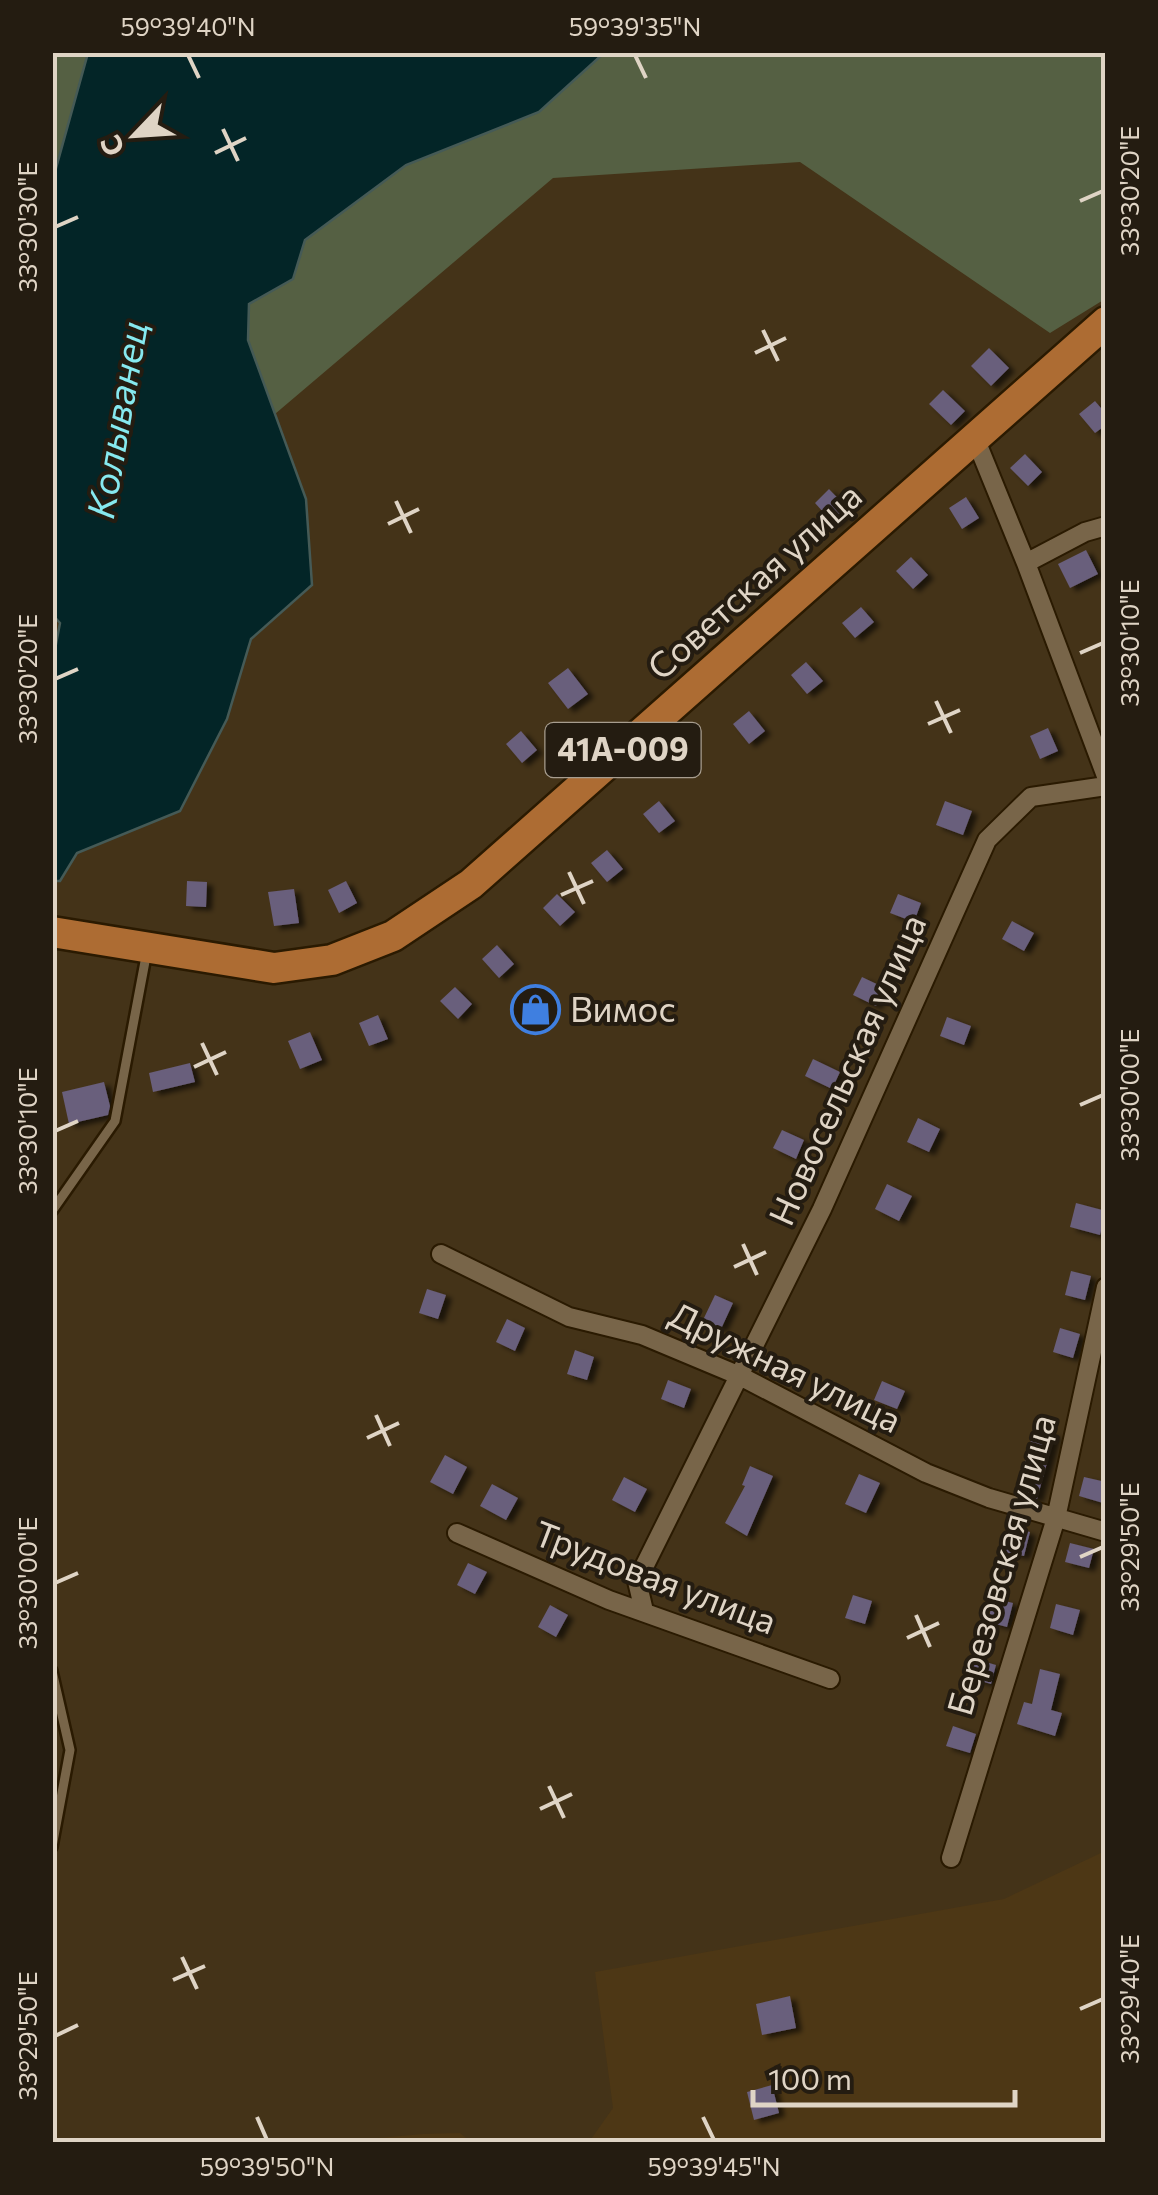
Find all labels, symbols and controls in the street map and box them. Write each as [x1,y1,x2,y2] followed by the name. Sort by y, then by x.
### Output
[120,11,256,41] text: 59°39'40"N
[569,11,701,41] text: 59°39'35"N
[85,85,185,185] north arrow
[1114,126,1144,256] text: 33°30'20"E
[92,130,131,162] text: С
[12,162,42,292] text: 33°30'30"E
[75,317,156,522] water label: Колыванец
[637,473,869,688] street label: Советская улица
[1114,580,1144,706] text: 33°30'10"E
[12,614,42,744] text: 33°30'20"E
[546,723,700,777] road number: 41А-009
[758,907,934,1231] street label: Новосельская улица
[509,984,561,1036] shop icon: Вимос
[570,986,676,1029] place label: Вимос
[1114,1029,1144,1161] text: 33°30'00"E
[12,1068,42,1194] text: 33°30'10"E
[663,1291,909,1440] street label: Дружная улица
[936,1409,1063,1720] street label: Березовская улица
[1114,1483,1144,1612] text: 33°29'50"E
[529,1510,783,1642] street label: Трудовая улица
[12,1517,42,1649] text: 33°30'00"E
[1114,1934,1144,2064] text: 33°29'40"E
[12,1972,42,2101] text: 33°29'50"E
[753,2045,1016,2107] scale bar
[768,2059,852,2096] text: 100 m
[200,2151,334,2181] text: 59°39'50"N
[647,2151,781,2181] text: 59°39'45"N

